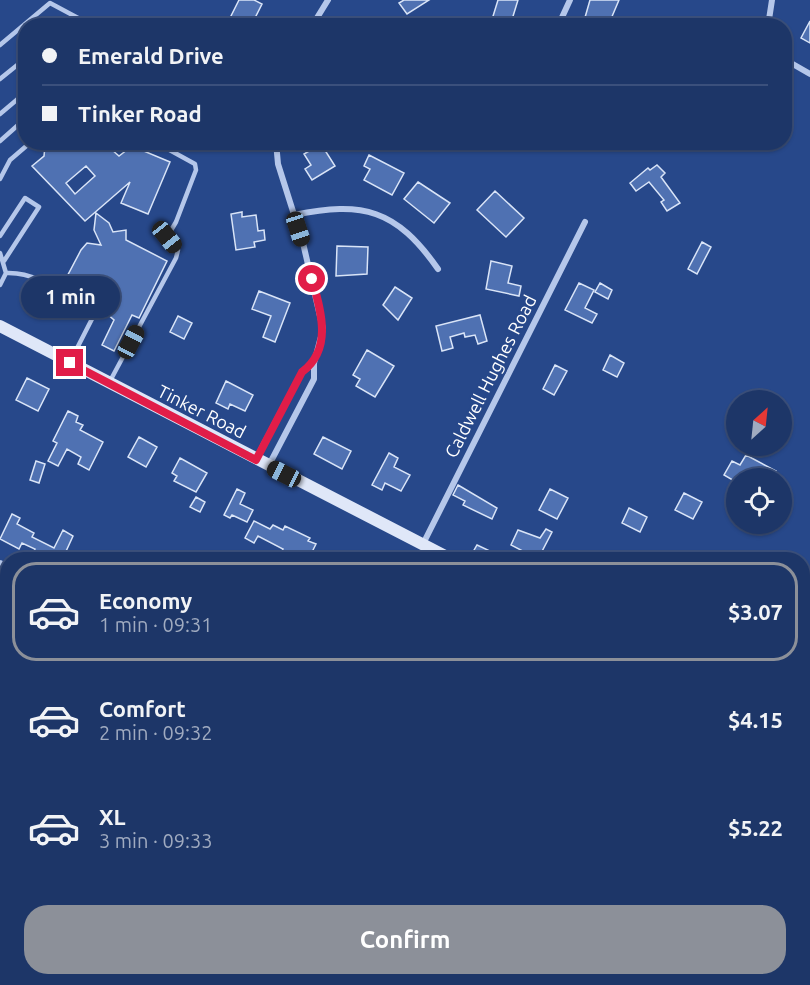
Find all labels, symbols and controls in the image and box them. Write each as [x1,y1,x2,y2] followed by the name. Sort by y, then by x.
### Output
[78,43,224,68] text: Emerald Drive
[78,101,202,126] text: Tinker Road
[284,209,312,249] car
[149,217,185,257] car
[298,265,325,292] route start
[20,276,119,318] callout: 1 min
[45,285,96,308] text: 1 min
[440,291,540,461] street label: Caldwell Hughes Road
[115,322,147,362] car
[56,349,83,376] route end
[155,380,249,442] street label: Tinker Road
[726,390,792,456] north arrow
[726,390,792,534] map controls
[264,458,304,490] car
[726,468,792,534] button: locate
[27,585,81,639] icon: car
[99,588,192,613] text: Economy
[728,599,783,624] text: $3.07
[99,613,213,636] text: 1 min · 09:31
[27,693,81,747] icon: car
[99,696,186,721] text: Comfort
[728,707,783,732] text: $4.15
[99,721,213,744] text: 2 min · 09:32
[27,801,81,855] icon: car
[99,804,126,829] text: XL
[728,815,783,840] text: $5.22
[99,829,213,852] text: 3 min · 09:33
[24,905,786,974] button: Confirm

